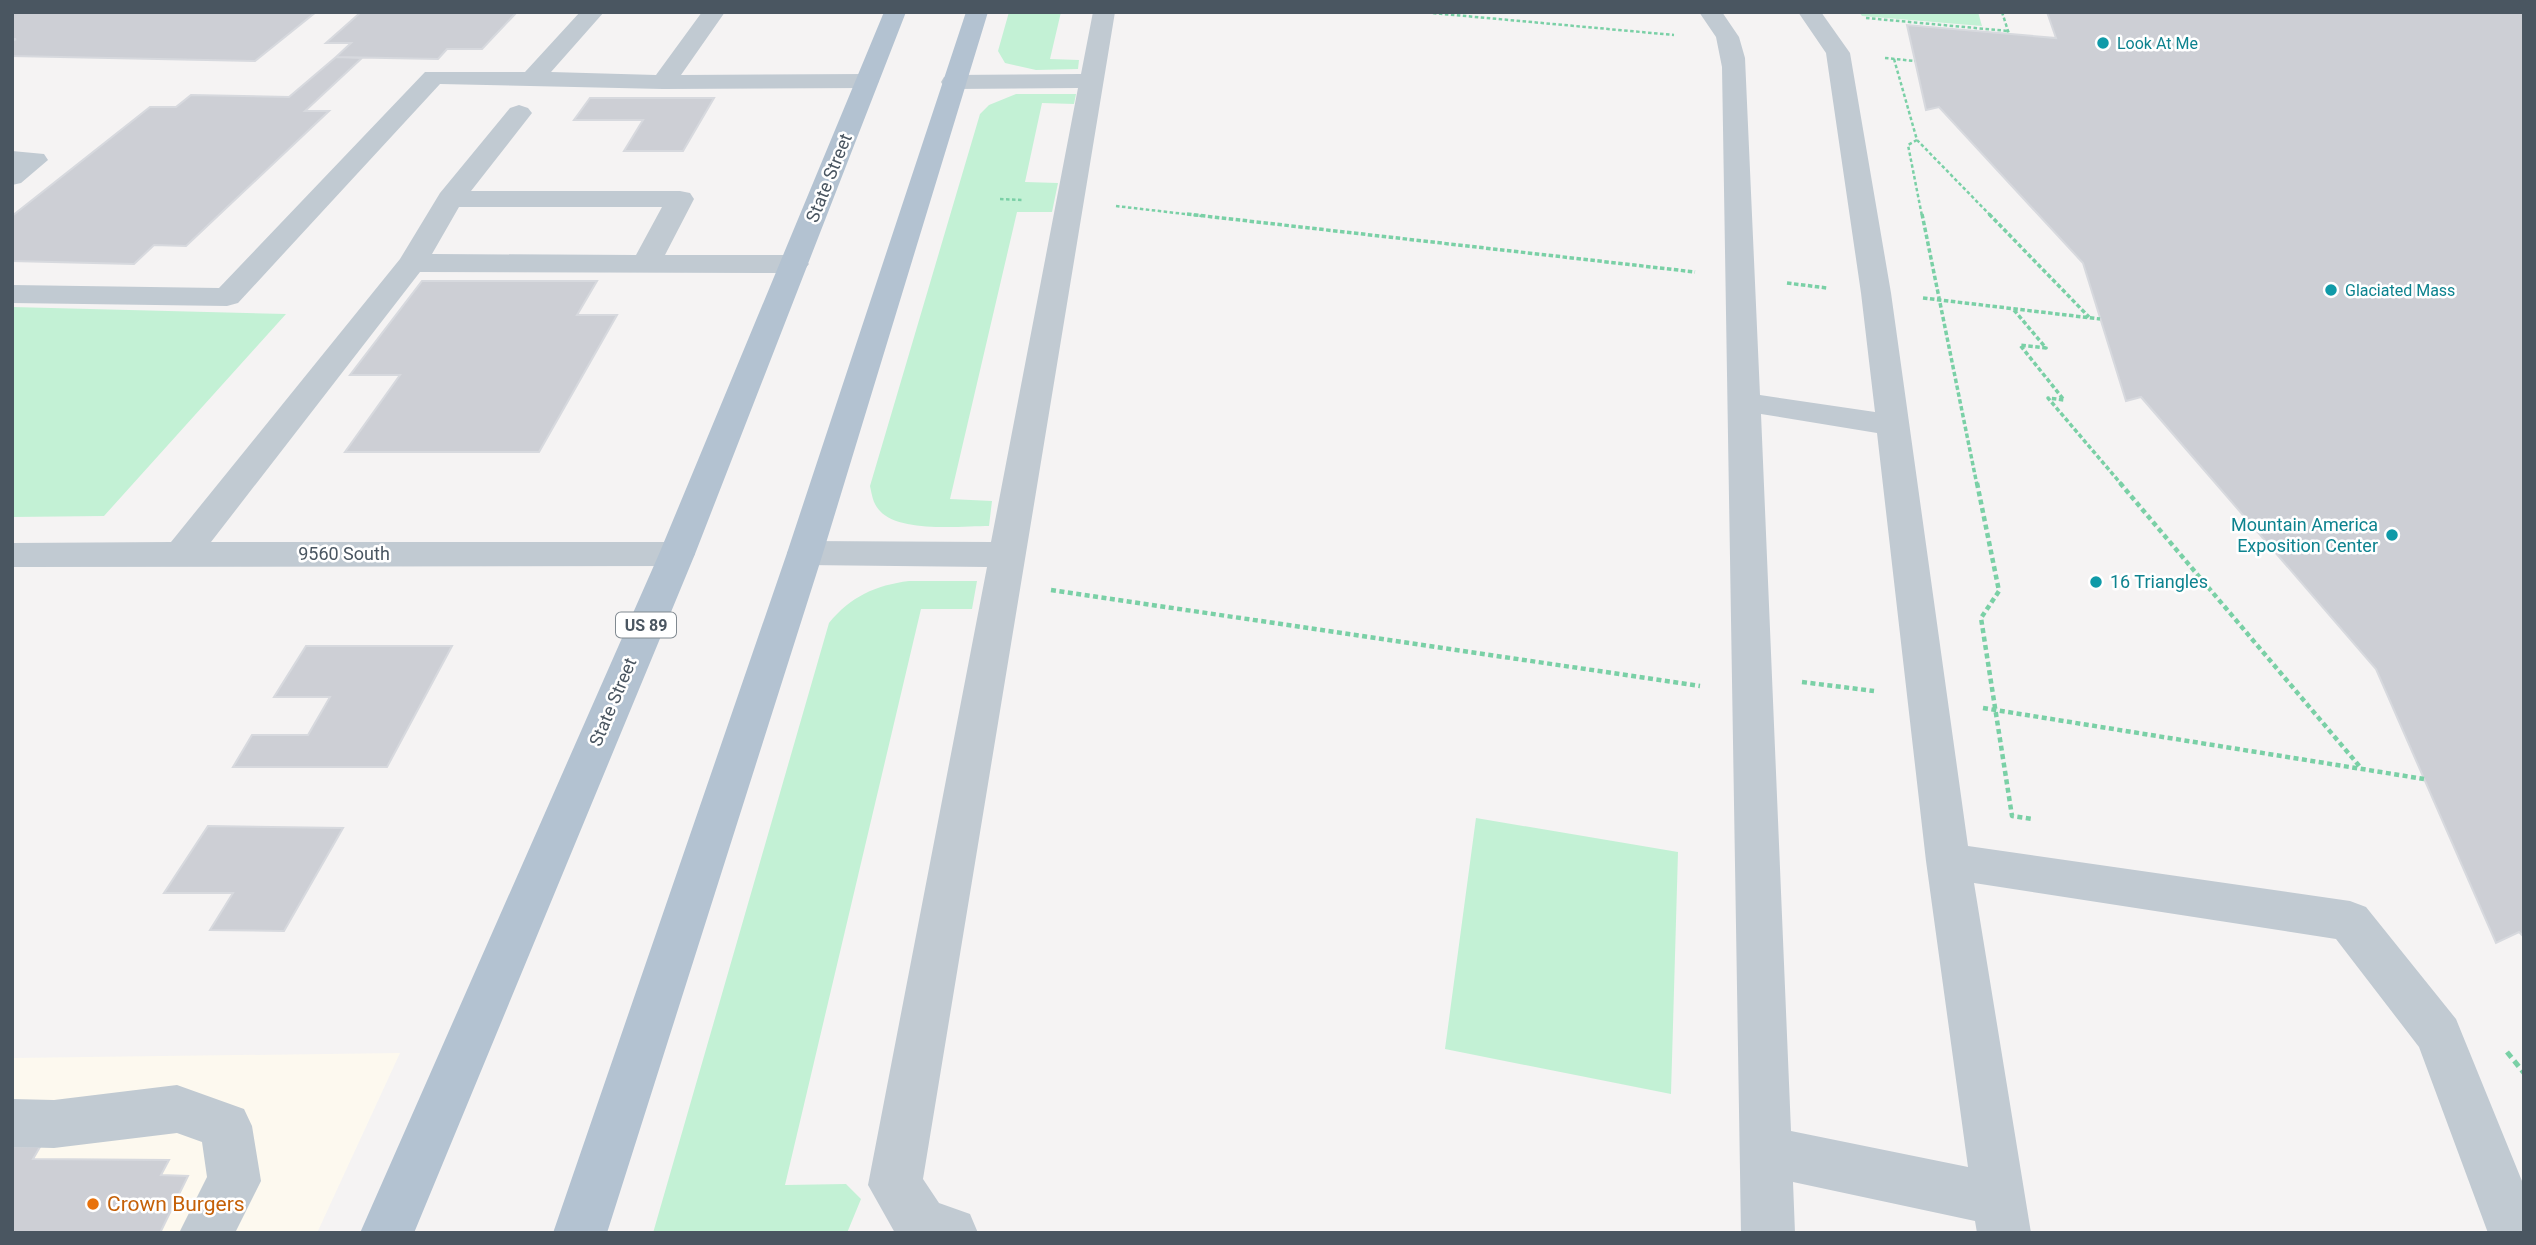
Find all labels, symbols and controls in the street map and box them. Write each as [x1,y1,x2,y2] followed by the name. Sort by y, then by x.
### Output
[2117,34,2198,53] place label: Look At Me
[2095,35,2111,51] marker: Look At Me
[801,130,856,225] street label: State Street
[2345,281,2455,300] place label: Glaciated Mass
[2323,282,2339,298] marker: Glaciated Mass
[2231,514,2378,556] place label: Mountain America Exposition Center
[2384,527,2400,543] marker: Mountain America Exposition Center
[298,543,390,564] street label: 9560 South
[2110,571,2208,592] place label: 16 Triangles
[2088,574,2104,590] marker: 16 Triangles
[616,612,676,638] road number: US 89
[585,654,641,749] street label: State Street
[107,1192,245,1216] place label: Crown Burgers
[85,1196,101,1212] marker: Crown Burgers

